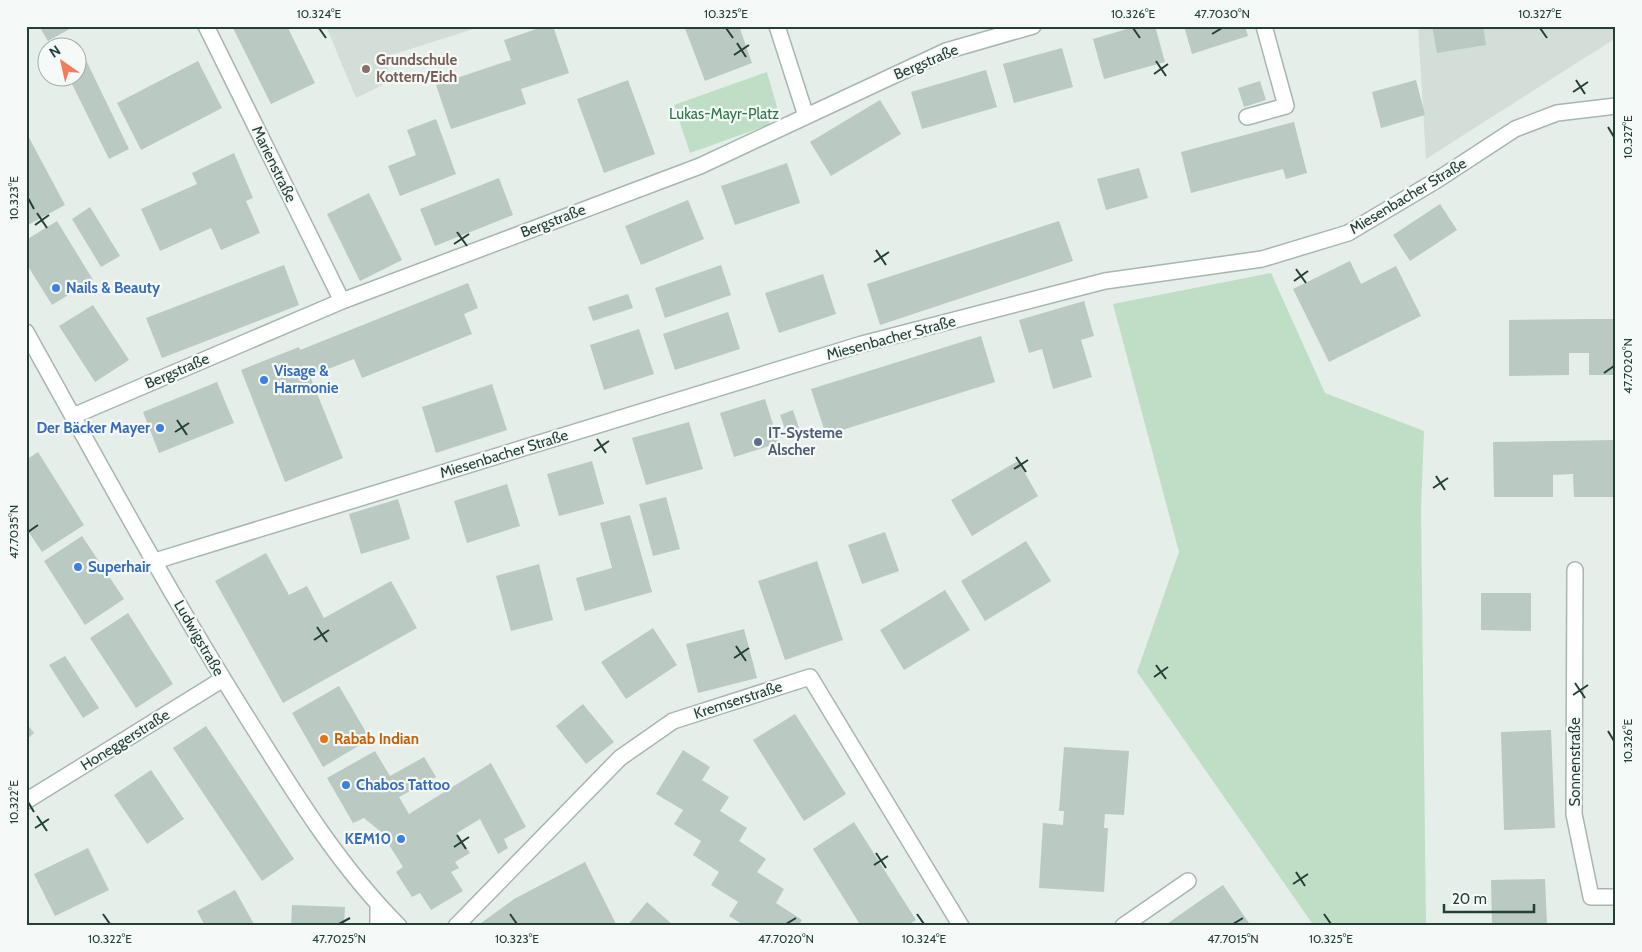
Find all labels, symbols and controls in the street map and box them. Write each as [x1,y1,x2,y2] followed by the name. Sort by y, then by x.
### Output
[297,6,341,21] text: 10.324°E
[704,6,748,21] text: 10.325°E
[1111,6,1155,21] text: 10.326°E
[1194,6,1250,21] text: 47.7030°N
[1518,6,1562,21] text: 10.327°E
[38,38,88,88] north arrow
[891,40,961,84] street label: Bergstraße
[46,41,64,61] text: N
[376,51,457,86] place label: Grundschule Kottern/Eich
[360,63,372,75] marker: Grundschule Kottern/Eich
[669,105,779,123] park label: Lukas-Mayr-Platz
[1620,115,1635,159] text: 10.327°E
[248,123,300,205] street label: Marienstraße
[1346,154,1470,238] street label: Miesenbacher Straße
[6,176,21,220] text: 10.323°E
[518,200,588,242] street label: Bergstraße
[66,279,161,297] place label: Nails & Beauty
[50,282,62,294] marker: Nails & Beauty
[824,312,958,364] street label: Miesenbacher Straße
[1620,338,1635,394] text: 47.7020°N
[142,349,212,393] street label: Bergstraße
[274,362,339,397] place label: Visage & Harmonie
[258,374,270,386] marker: Visage & Harmonie
[36,419,150,437] place label: Der Bäcker Mayer
[154,422,166,434] marker: Der Bäcker Mayer
[768,424,843,459] place label: IT-Systeme Alscher
[438,426,571,482] street label: Miesenbacher Straße
[752,436,764,448] marker: IT-Systeme Alscher
[6,505,21,559] text: 47.7035°N
[88,558,150,576] place label: Superhair
[72,561,84,573] marker: Superhair
[170,597,228,679] street label: Ludwigstraße
[692,677,785,723] street label: Kremserstraße
[77,705,173,775] street label: Honeggerstraße
[1566,717,1584,807] street label: Sonnenstraße
[1620,719,1635,763] text: 10.326°E
[334,730,419,748] place label: Rabab Indian
[318,733,330,745] marker: Rabab Indian
[356,776,450,794] place label: Chabos Tattoo
[340,779,352,791] marker: Chabos Tattoo
[6,780,21,824] text: 10.322°E
[345,830,391,848] place label: KEM10
[395,833,407,845] marker: KEM10
[1444,882,1534,914] scale bar
[1452,890,1487,908] text: 20 m
[88,931,132,946] text: 10.322°E
[312,931,366,946] text: 47.7025°N
[495,931,539,946] text: 10.323°E
[758,931,814,946] text: 47.7020°N
[902,931,946,946] text: 10.324°E
[1207,931,1259,946] text: 47.7015°N
[1309,931,1353,946] text: 10.325°E

